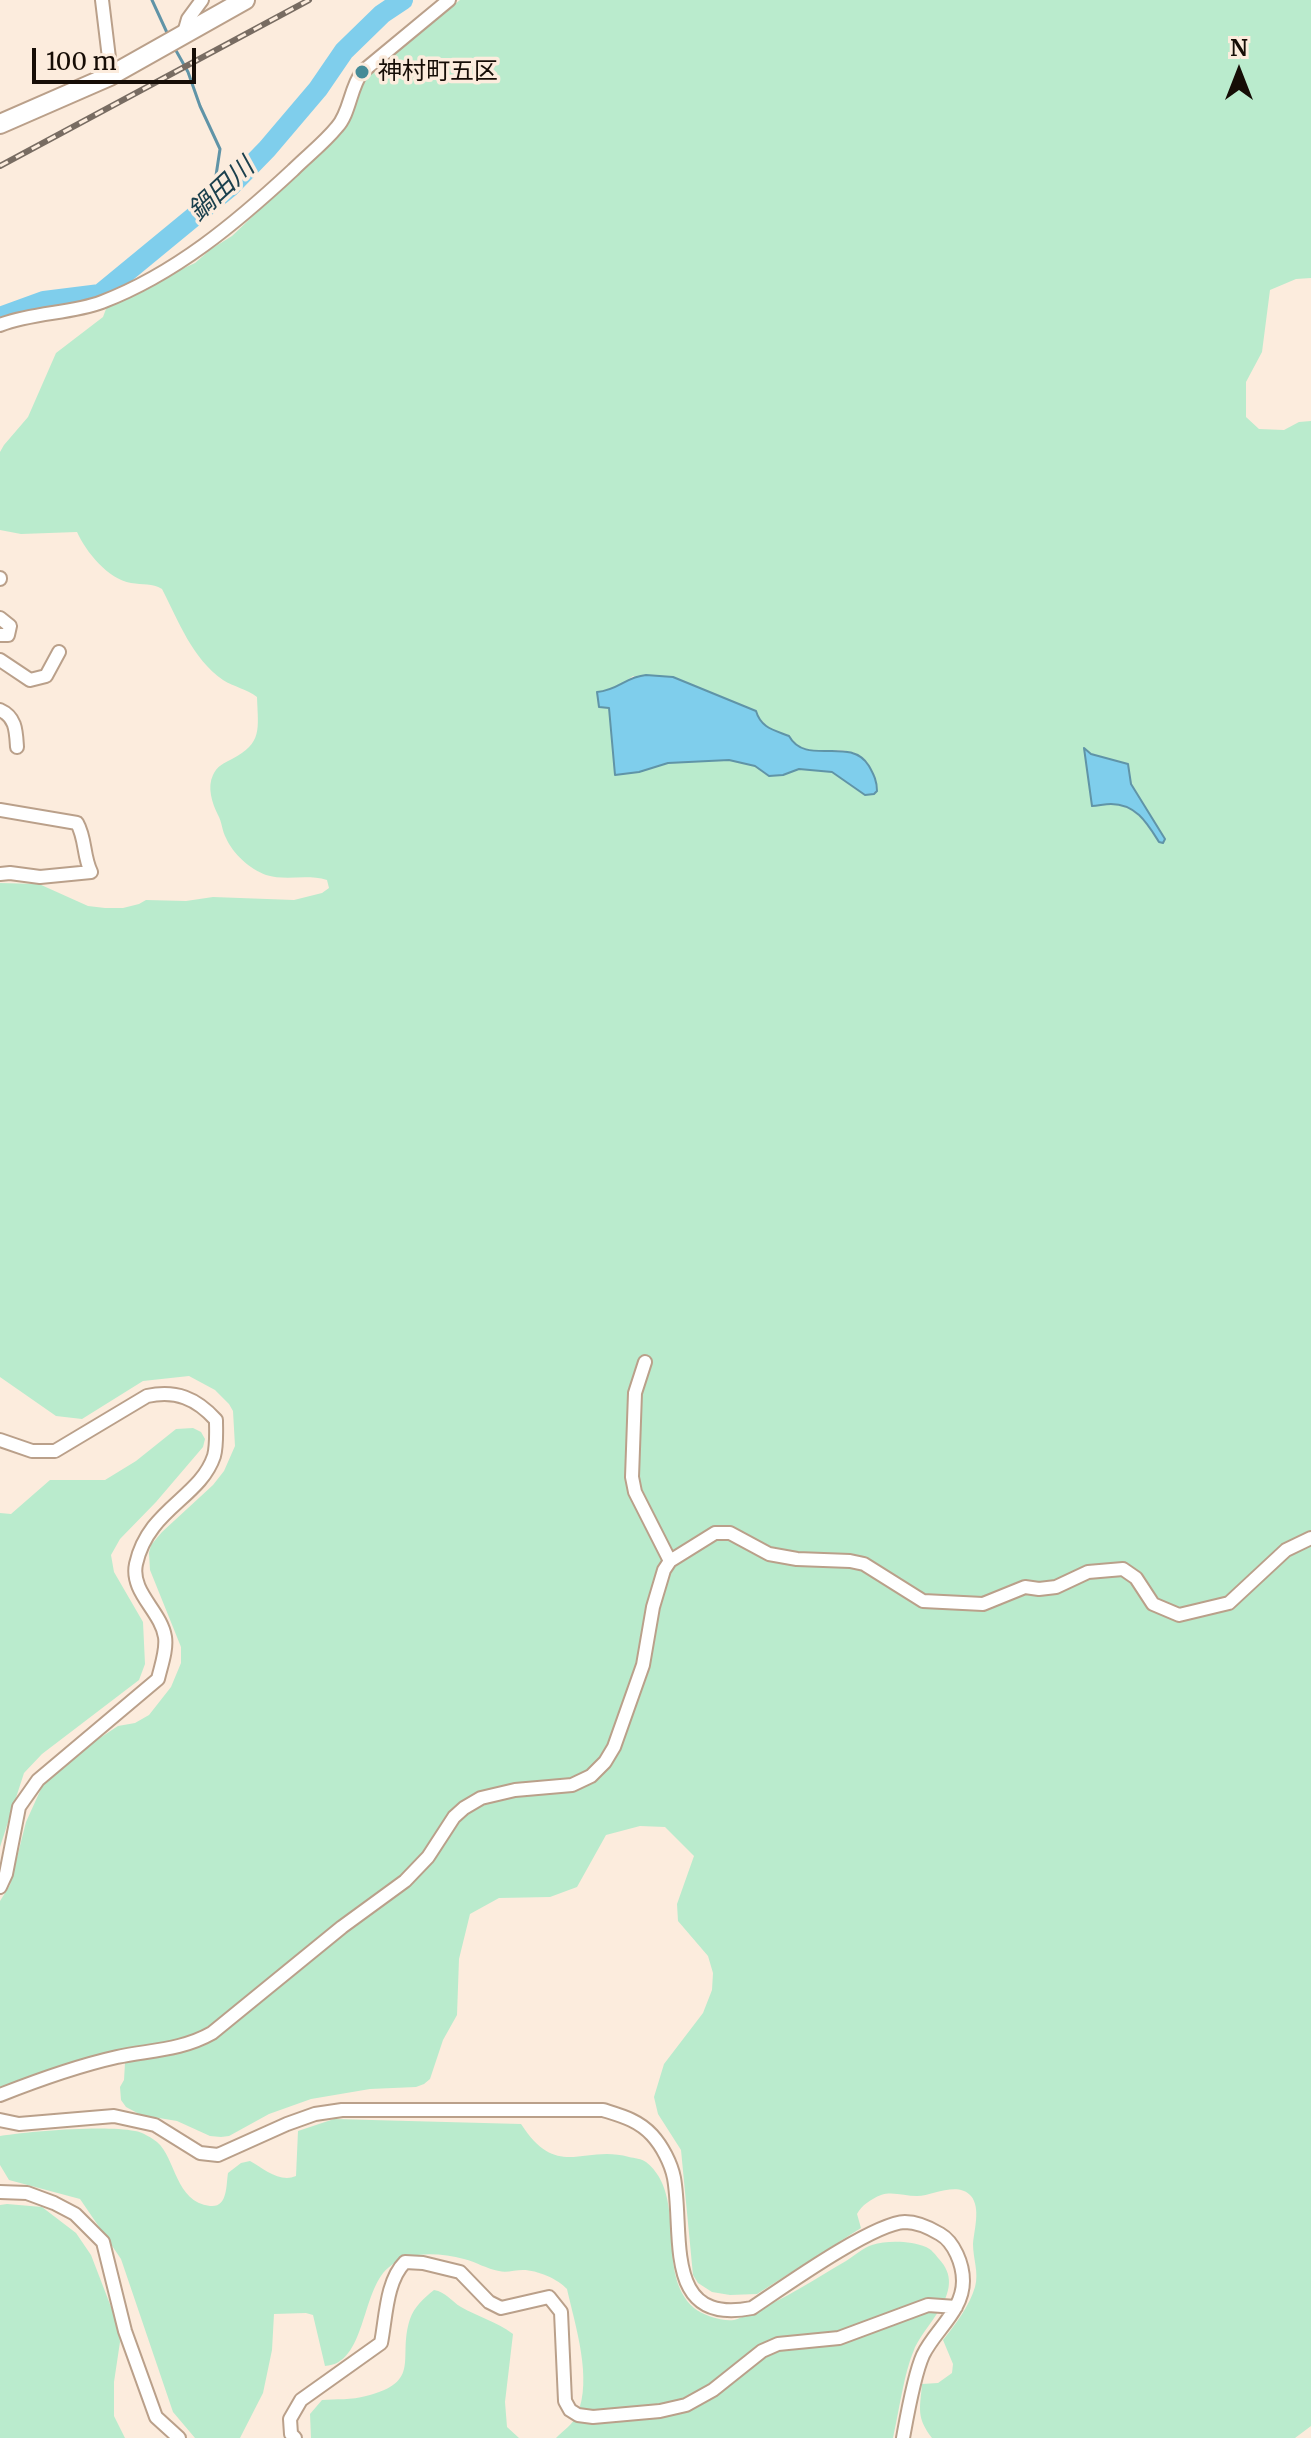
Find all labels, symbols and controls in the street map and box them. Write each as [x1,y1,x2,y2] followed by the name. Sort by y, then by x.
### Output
[36,32,200,82] scale bar
[1199,32,1279,112] north arrow
[1230,34,1248,62] text: N
[46,46,116,77] text: 100 m
[378,58,498,86] place label: 神村町五区
[353,63,371,81] marker: 神村町五区
[183,152,261,228] water label: 鍋田川

